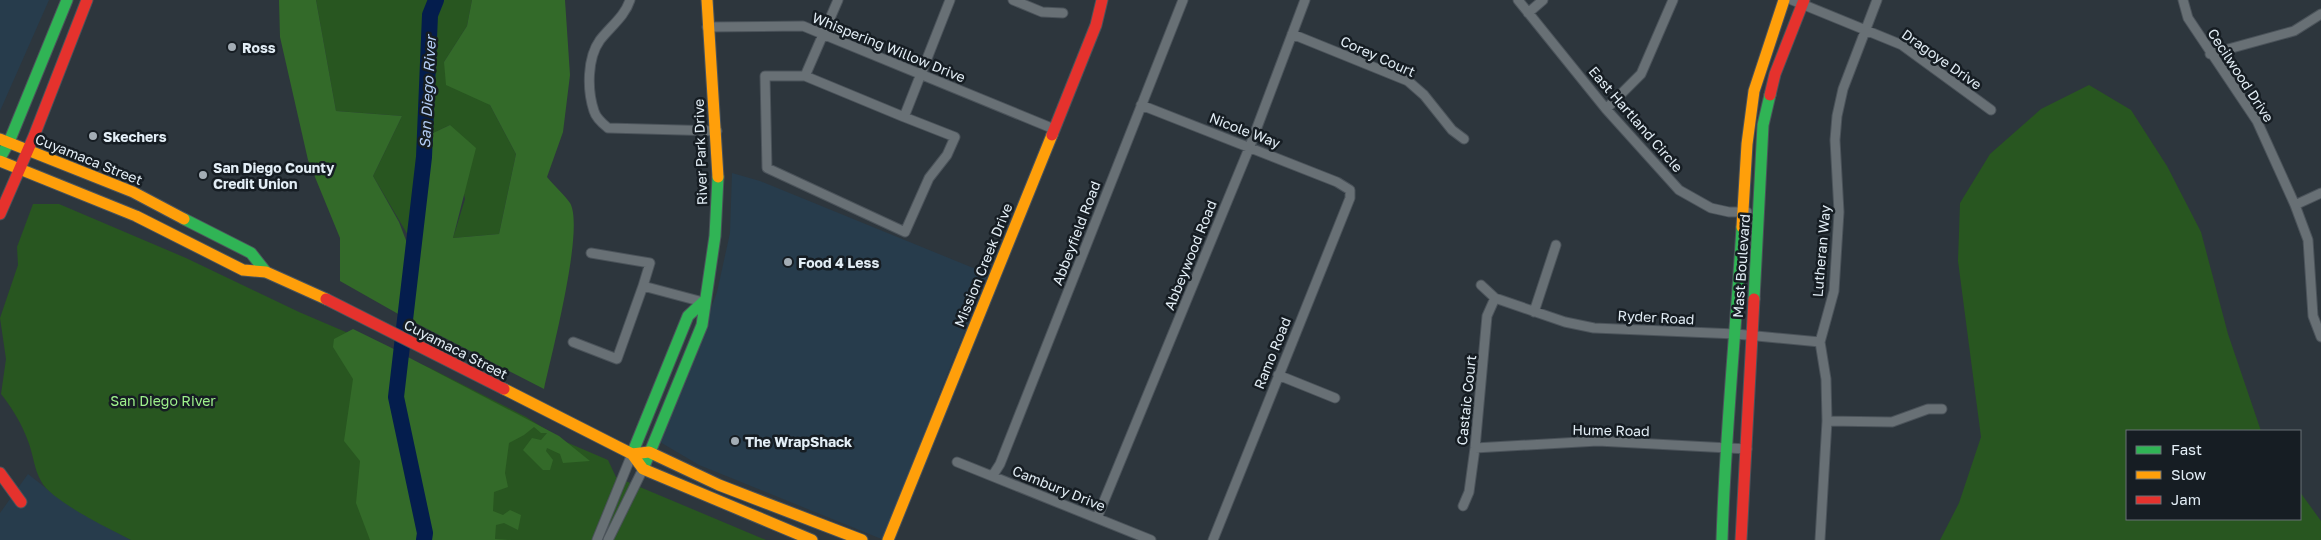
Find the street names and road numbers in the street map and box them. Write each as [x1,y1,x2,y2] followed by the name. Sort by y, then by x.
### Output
[810,8,968,86] street label: Whispering Willow Drive
[1899,25,1985,93] street label: Dragoye Drive
[2204,25,2278,125] street label: Cecilwood Drive
[1338,32,1418,80] street label: Corey Court
[1585,63,1687,175] street label: East Hartland Circle
[690,99,710,205] street label: River Park Drive
[1207,109,1283,151] street label: Nicole Way
[33,130,145,188] street label: Cuyamaca Street
[1048,178,1104,288] street label: Abbeyfield Road
[1160,198,1220,312] street label: Abbeywood Road
[950,201,1016,329] street label: Mission Creek Drive
[1809,204,1833,298] street label: Lutheran Way
[1729,213,1753,319] street label: Mast Boulevard
[1617,306,1695,328] street label: Ryder Road
[1250,315,1294,391] street label: Ramo Road
[401,316,511,382] street label: Cuyamaca Street
[1453,354,1479,446] street label: Castaic Court
[1572,421,1650,439] street label: Hume Road
[1010,462,1108,514] street label: Cambury Drive

